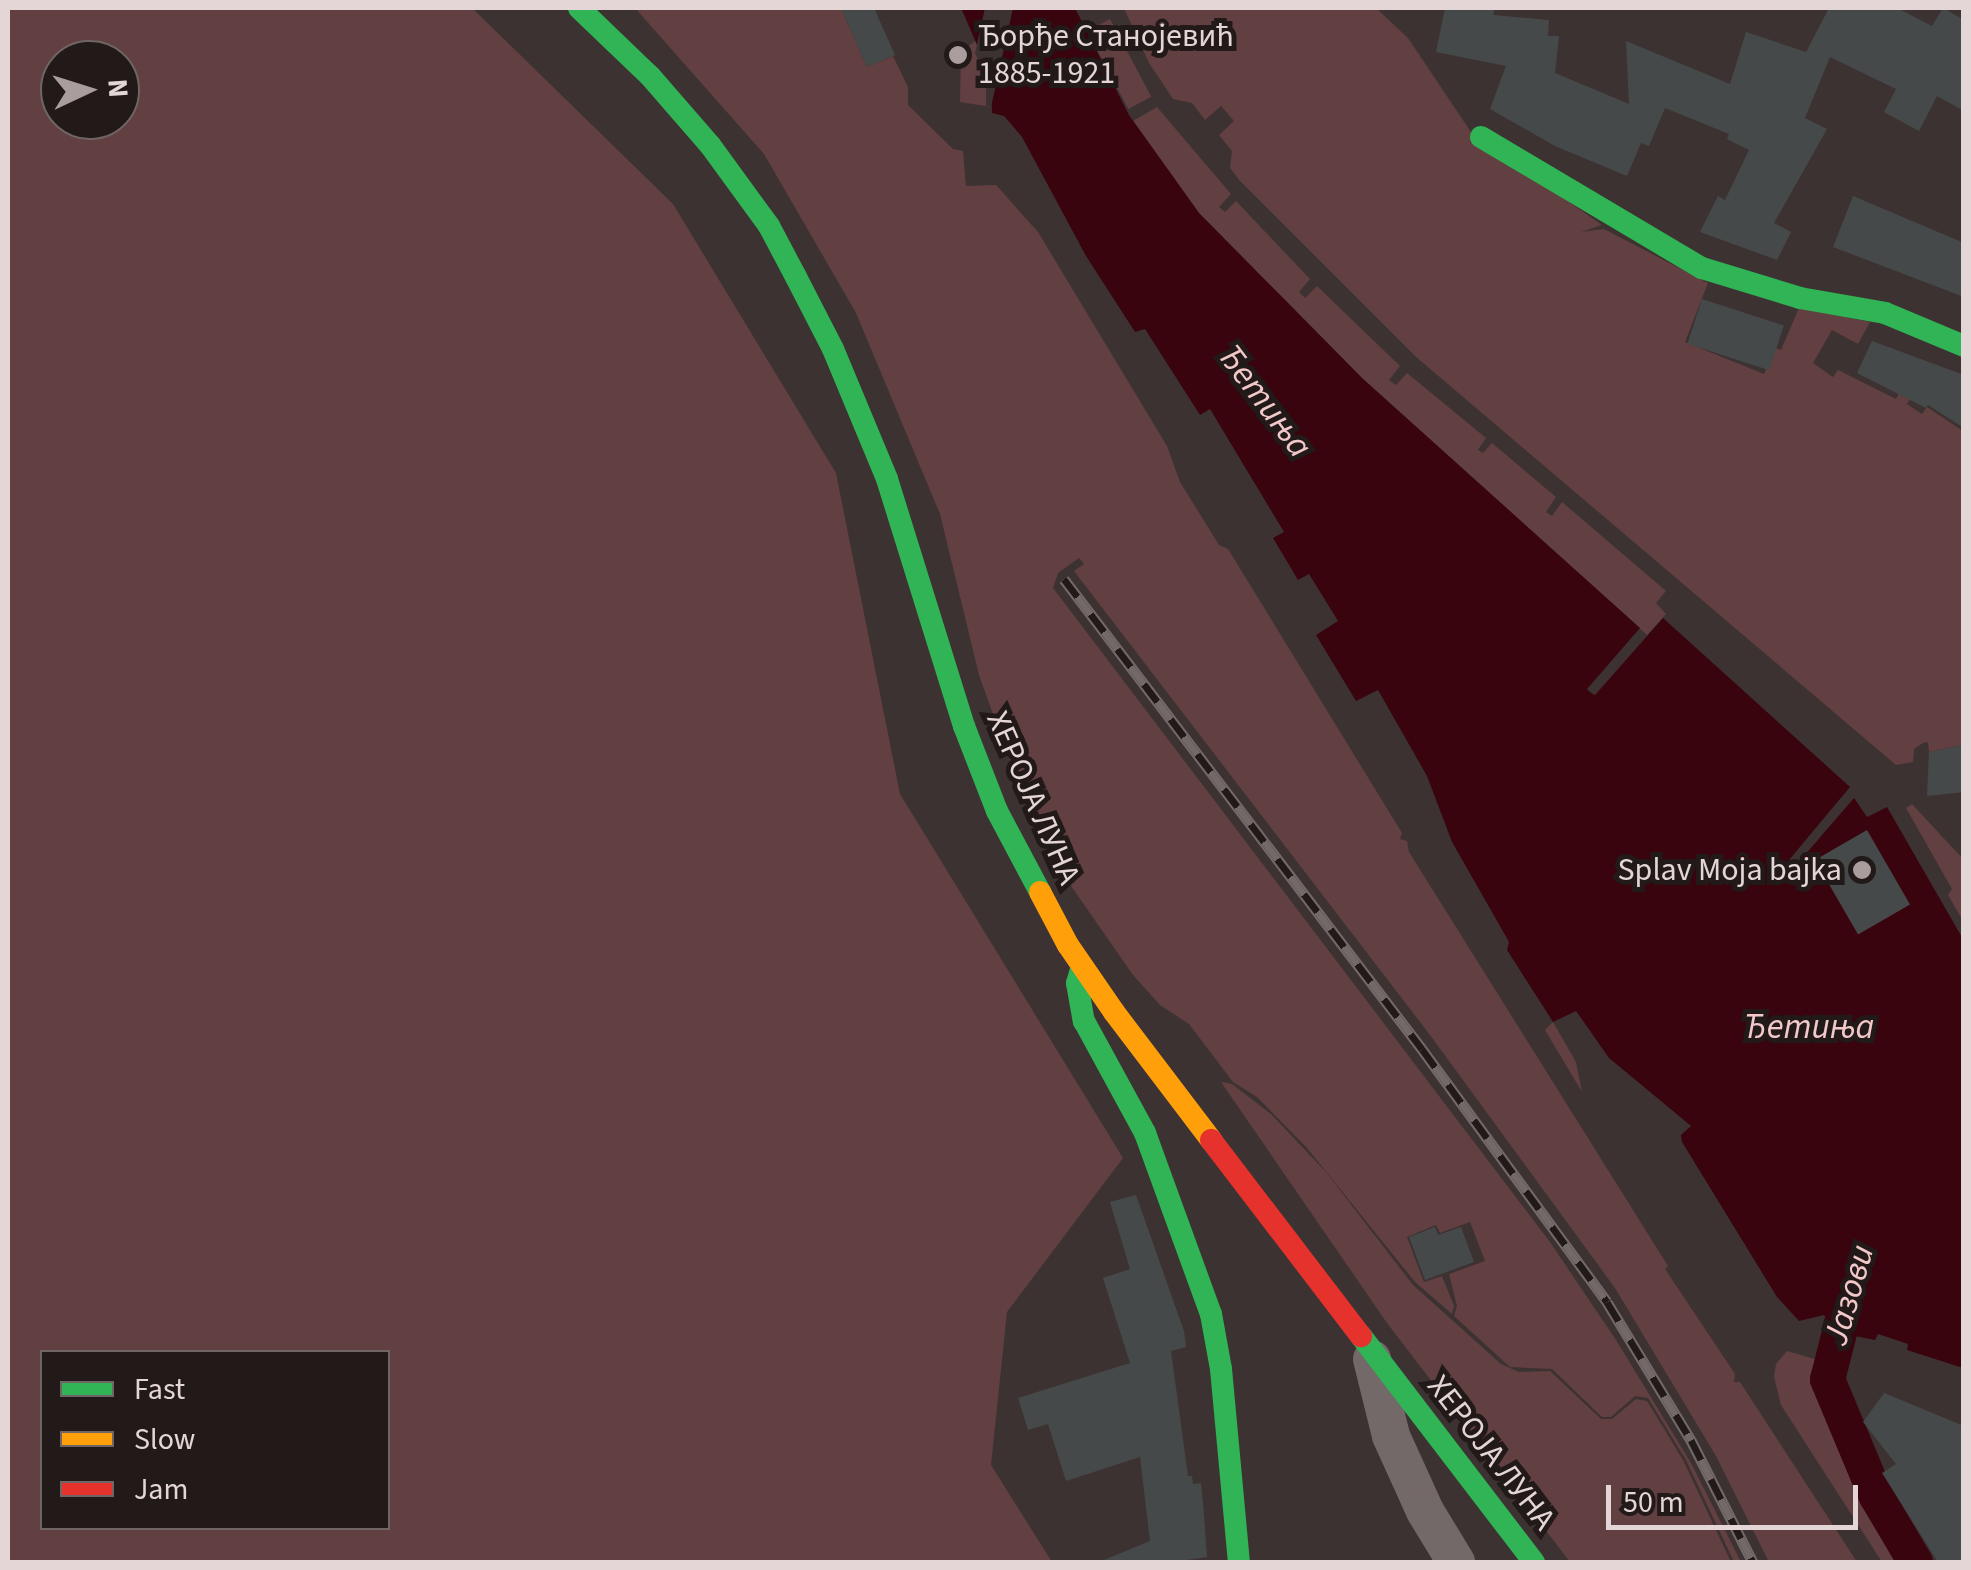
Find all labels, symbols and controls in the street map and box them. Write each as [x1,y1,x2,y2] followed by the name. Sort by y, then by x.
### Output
[978,18,1233,93] place label: Ђорђе Станојевић 1885-1921
[40,40,140,140] north arrow
[947,44,969,66] marker: Ђорђе Станојевић 1885-1921
[97,77,139,99] text: N
[1209,336,1321,466] water label: Ђетиња
[978,705,1088,891] street label: ХЕРОЈА ЛУНА
[1618,851,1842,889] place label: Splav Moja bajka
[1851,859,1873,881] marker: Splav Moja bajka
[1744,1006,1874,1048] water label: Ђетиња
[1815,1240,1883,1350] water label: Јазови
[40,1350,390,1530] legend
[134,1368,185,1411] text: Fast
[1419,1368,1563,1538] street label: ХЕРОЈА ЛУНА
[134,1418,195,1461] text: Slow
[1611,1465,1864,1527] scale bar
[134,1468,188,1511] text: Jam
[1623,1481,1684,1524] text: 50 m

